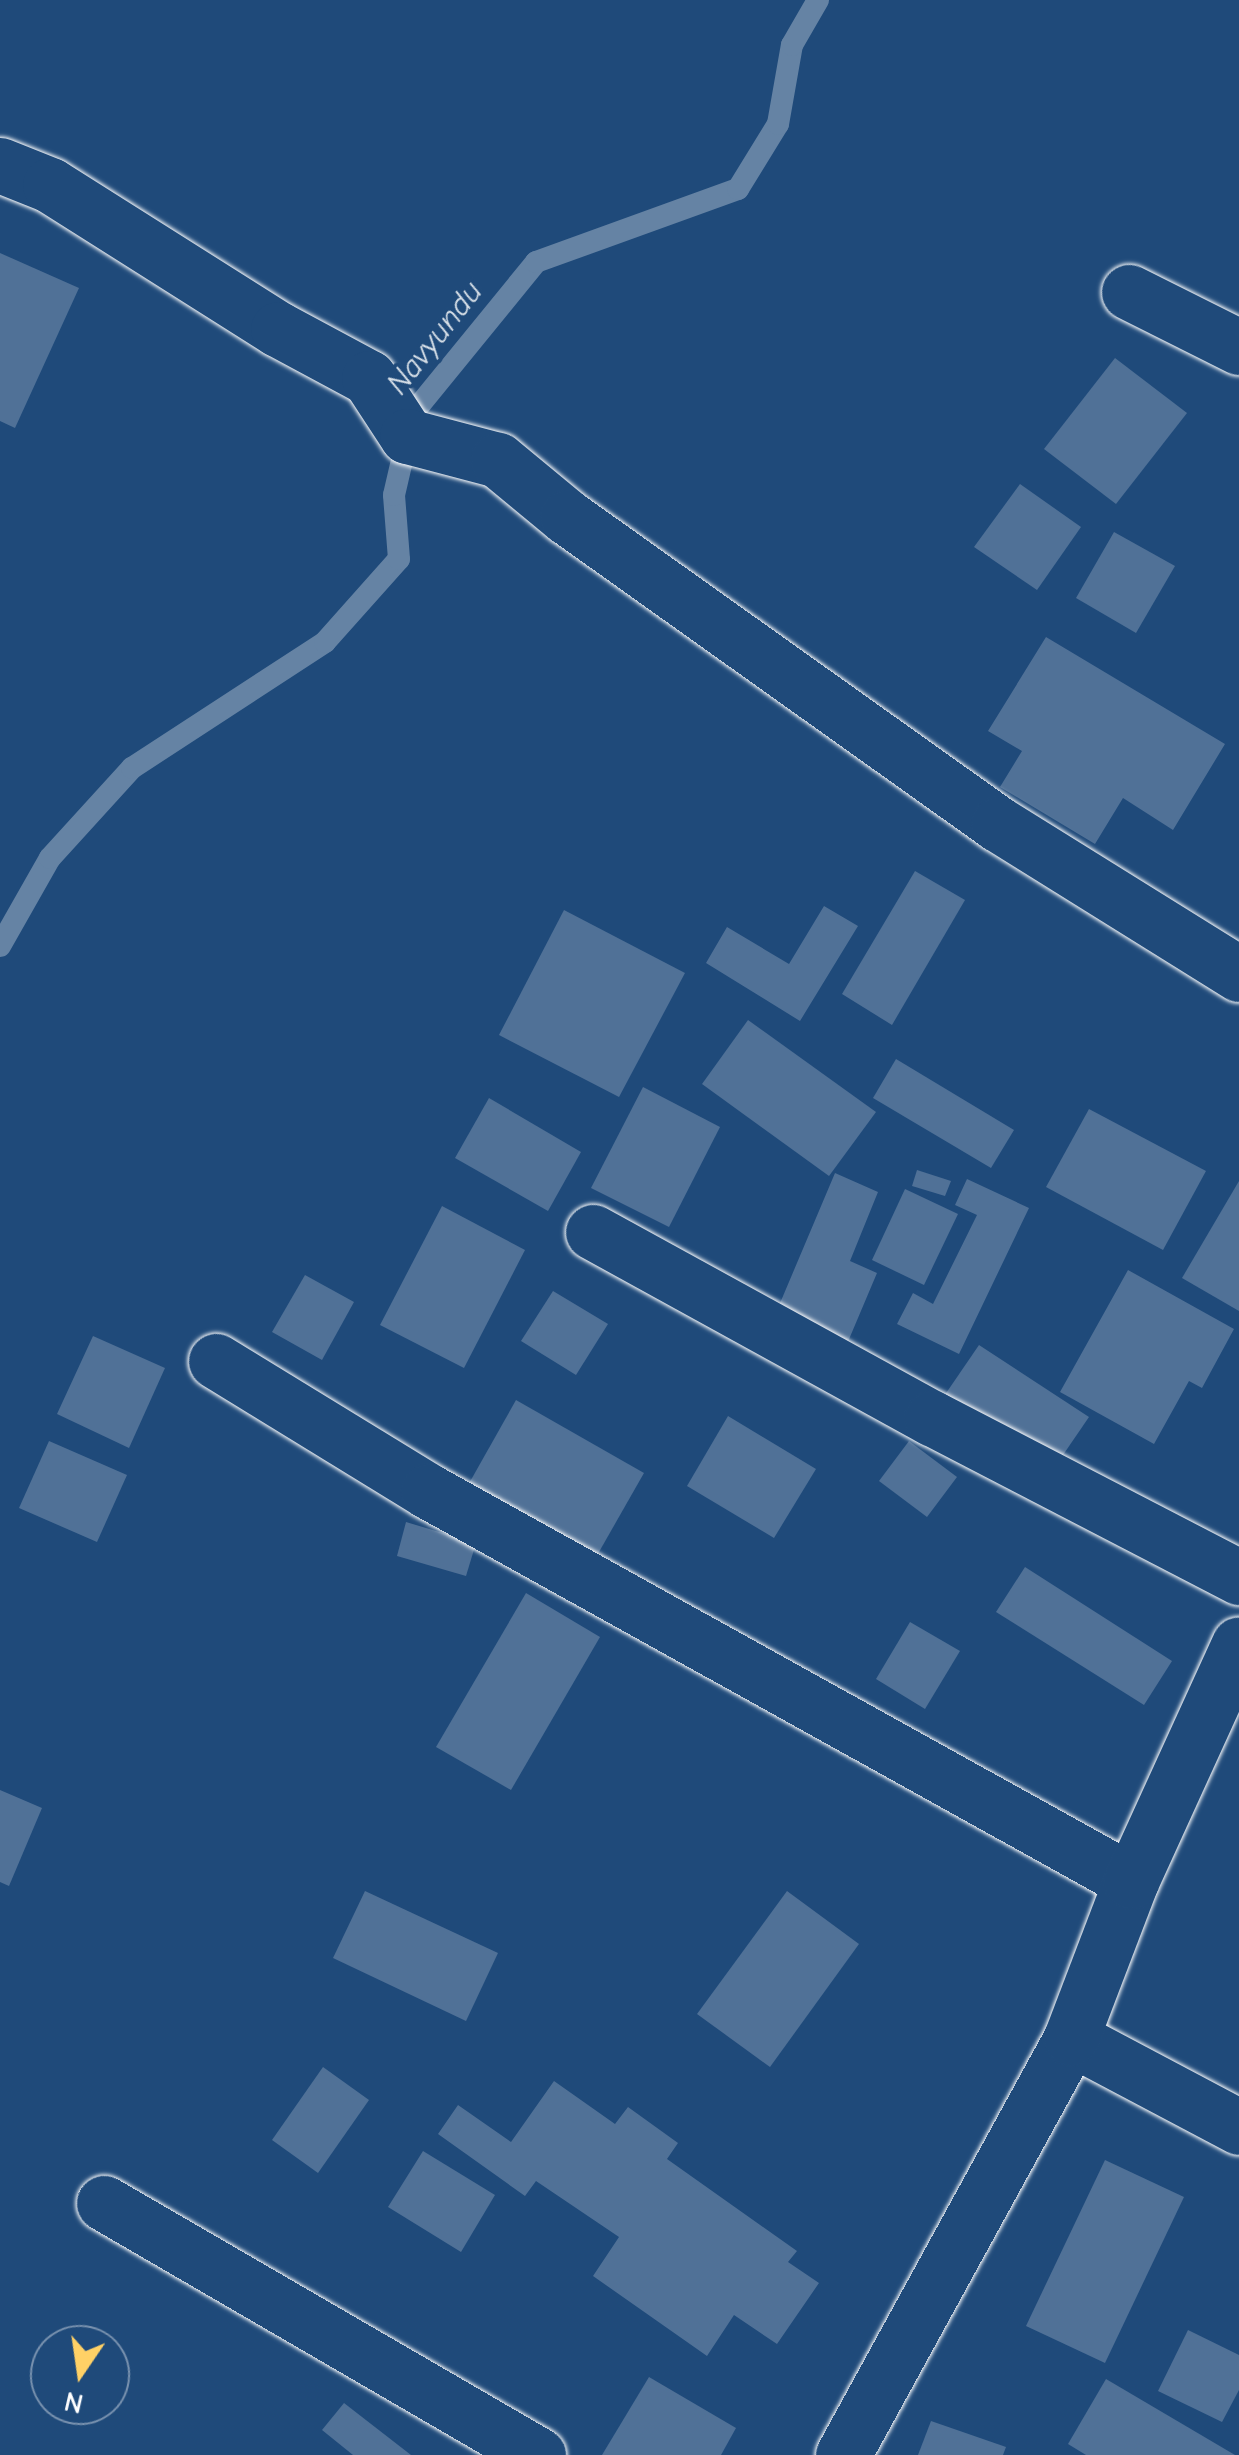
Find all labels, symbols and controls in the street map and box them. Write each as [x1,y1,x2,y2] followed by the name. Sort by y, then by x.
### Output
[379,274,491,402] water label: Navyundu
[30,2325,130,2425] north arrow
[61,2385,86,2420] text: N

